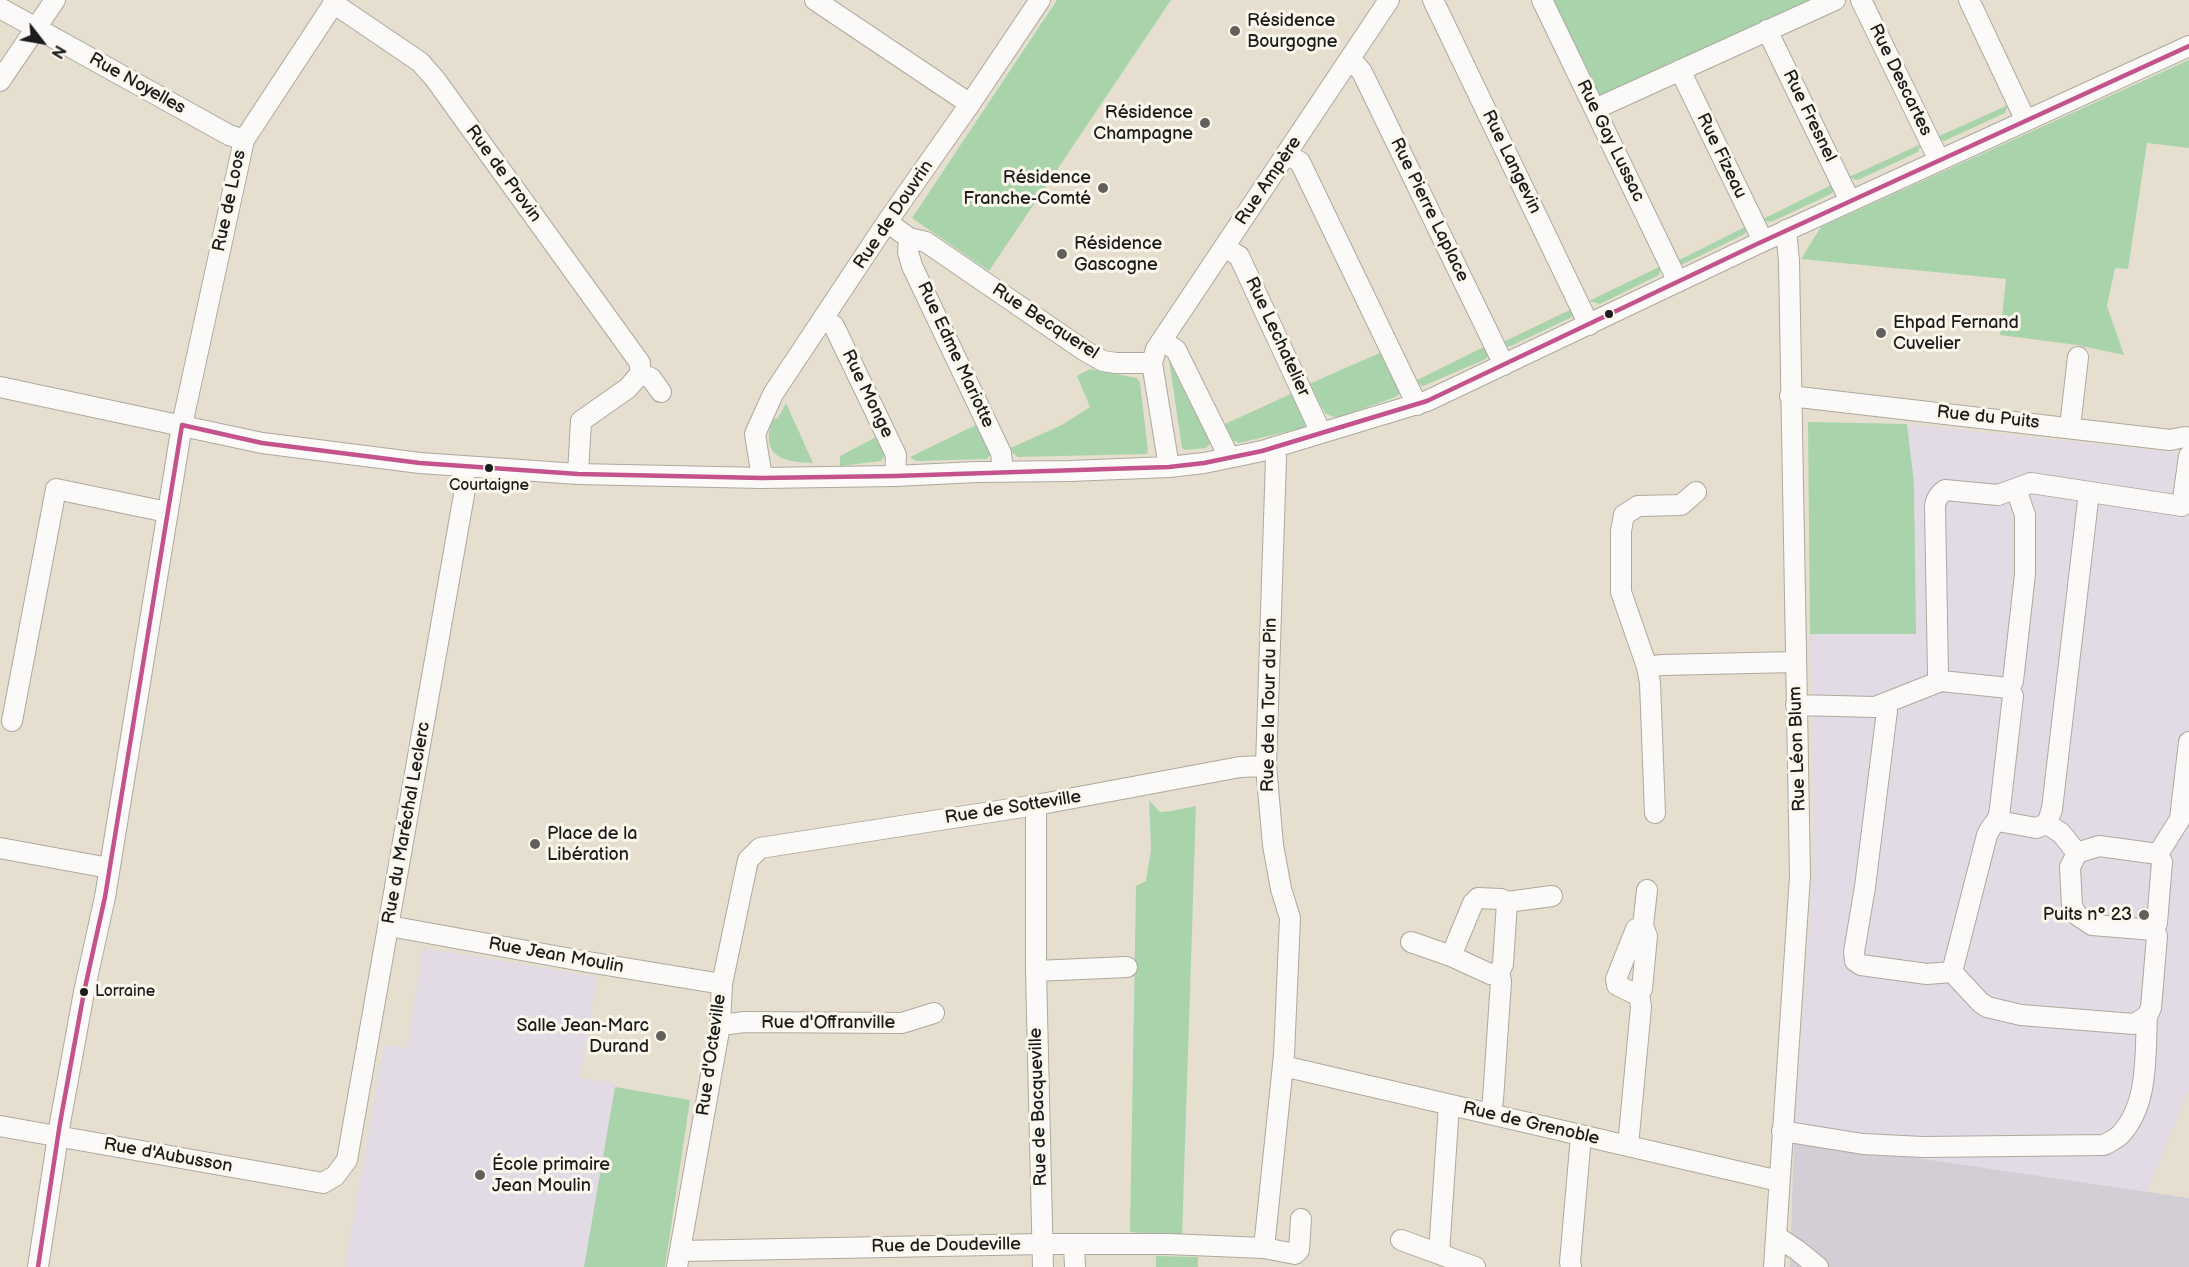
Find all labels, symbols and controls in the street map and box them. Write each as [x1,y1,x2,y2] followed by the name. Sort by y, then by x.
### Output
[1247,10,1337,52] place label: Résidence Bourgogne
[12,12,72,72] north arrow
[1864,21,1936,139] street label: Rue Descartes
[1228,24,1242,38] marker: Résidence Bourgogne
[47,41,69,62] text: N
[85,49,189,119] street label: Rue Noyelles
[1777,66,1841,166] street label: Rue Fresnel
[1571,76,1649,206] street label: Rue Gay Lussac
[1093,102,1193,144] place label: Résidence Champagne
[1477,107,1545,217] street label: Rue Langevin
[1691,110,1751,202] street label: Rue Fizeau
[1198,116,1212,130] marker: Résidence Champagne
[461,121,545,227] street label: Rue de Provin
[1231,133,1307,229] street label: Rue Ampère
[1385,134,1473,286] street label: Rue Pierre Laplace
[209,148,251,254] street label: Rue de Loos
[850,156,938,274] street label: Rue de Douvrin
[963,167,1091,210] place label: Résidence Franche-Comté
[1096,181,1110,195] marker: Résidence Franche-Comté
[1074,233,1162,276] place label: Résidence Gascogne
[1055,247,1069,261] marker: Résidence Gascogne
[1240,274,1314,400] street label: Rue Lechatelier
[912,279,998,431] street label: Rue Edme Mariotte
[988,279,1102,365] street label: Rue Becquerel
[1603,308,1615,320] unlabelled marker
[1893,312,2019,354] place label: Ehpad Fernand Cuvelier
[1874,326,1888,340] marker: Ehpad Fernand Cuvelier
[836,346,898,442] street label: Rue Monge
[1935,402,2041,434] street label: Rue du Puits
[483,462,495,474] marker: Courtaigne
[449,476,529,496] place label: Courtaigne
[1258,618,1282,792] street label: Rue de la Tour du Pin
[1785,686,1811,812] street label: Rue Léon Blum
[379,720,435,926] street label: Rue du Maréchal Leclerc
[943,787,1083,829] street label: Rue de Sotteville
[547,823,637,866] place label: Place de la Libération
[528,837,542,851] marker: Place de la Libération
[2043,904,2132,926] place label: Puits n° 23
[2137,908,2151,922] marker: Puits n° 23
[487,933,625,979] street label: Rue Jean Moulin
[95,982,155,1002] place label: Lorraine
[78,986,90,998] marker: Lorraine
[693,993,731,1117] street label: Rue d'Octeville
[761,1012,895,1034] street label: Rue d'Offranville
[516,1015,649,1058] place label: Salle Jean-Marc Durand
[1025,1027,1053,1187] street label: Rue de Bacqueville
[654,1029,668,1043] marker: Salle Jean-Marc Durand
[1461,1098,1601,1150] street label: Rue de Grenoble
[102,1134,234,1178] street label: Rue d'Aubusson
[492,1154,610,1196] place label: École primaire Jean Moulin
[473,1168,487,1182] marker: École primaire Jean Moulin
[871,1234,1021,1258] street label: Rue de Doudeville

